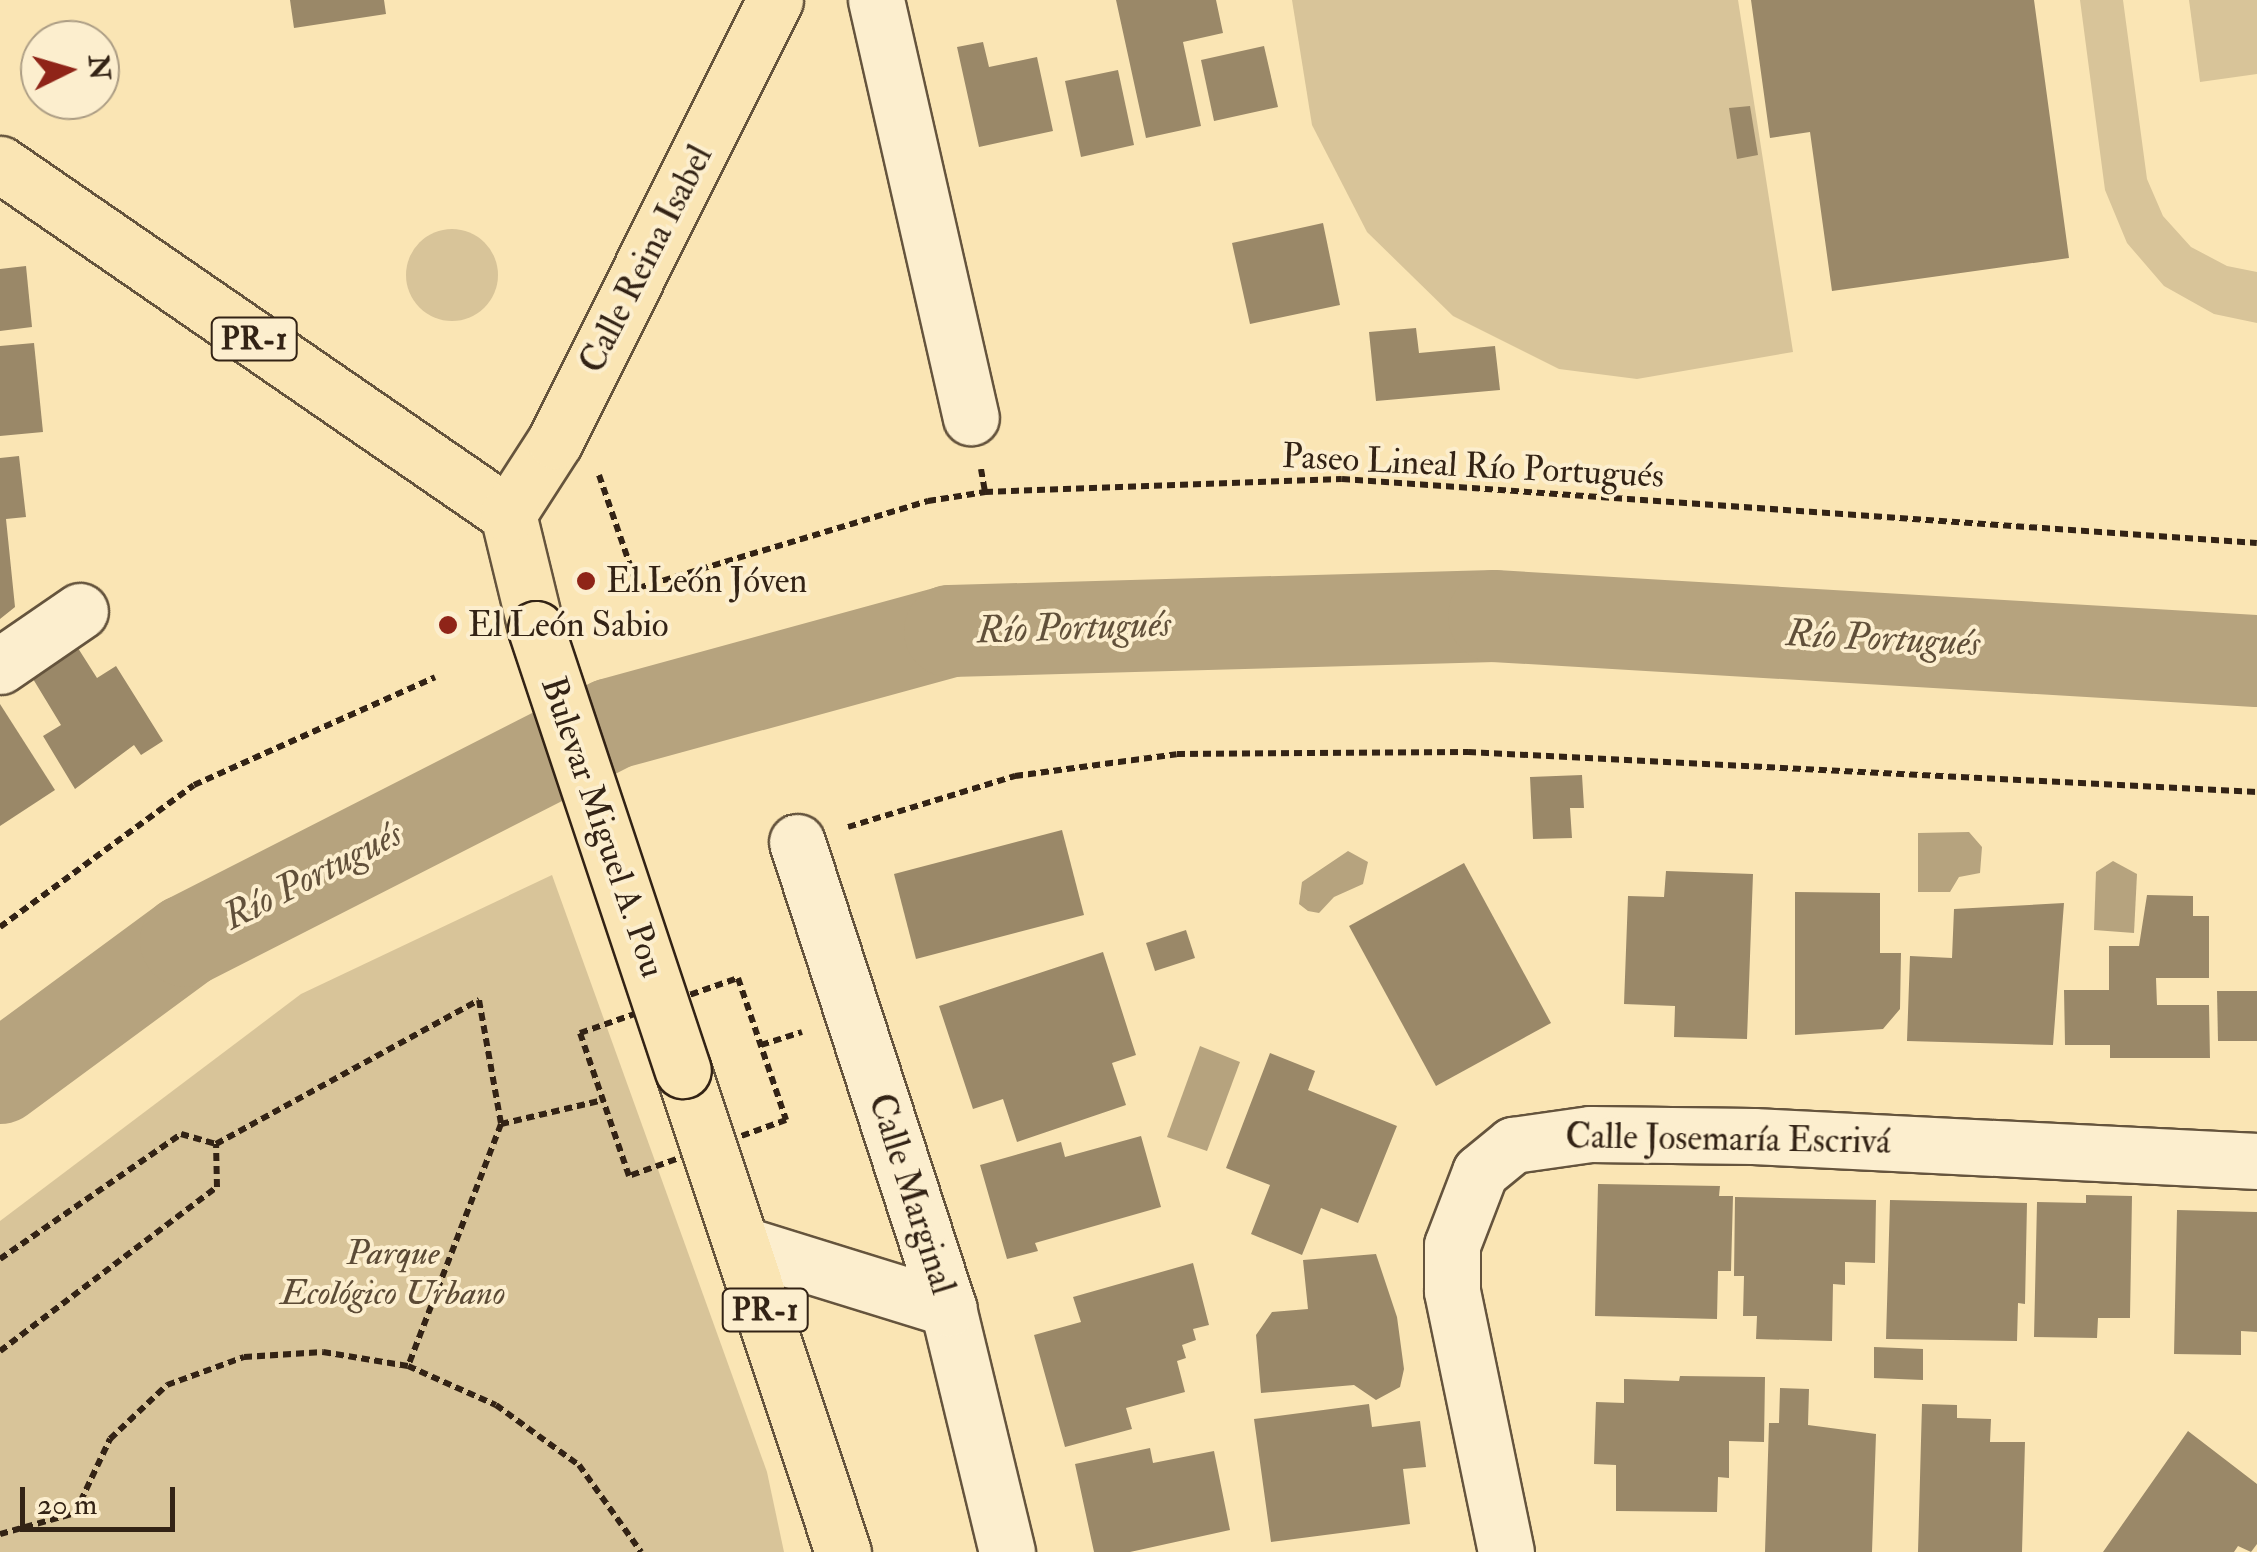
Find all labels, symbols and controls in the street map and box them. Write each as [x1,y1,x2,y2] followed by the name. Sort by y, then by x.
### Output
[20,20,120,120] north arrow
[80,53,117,82] text: N
[571,138,721,380] street label: Calle Reina Isabel
[209,312,299,366] road number: PR-1
[1281,435,1665,497] street label: Paseo Lineal Río Portugués
[606,560,807,602] place label: El León Jóven
[575,570,597,592] marker: El León Jóven
[976,602,1172,654] water label: Río Portugués
[468,604,669,646] place label: El León Sabio
[1785,611,1981,667] water label: Río Portugués
[437,614,459,636] marker: El León Sabio
[532,671,674,983] street label: Bulevar Miguel A. Pou
[216,812,410,940] water label: Río Portugués
[860,1088,964,1300] street label: Calle Marginal
[1565,1115,1891,1163] street label: Calle Josemaría Escrivá
[281,1232,505,1314] park label: Parque Ecológico Urbano
[720,1283,810,1337] road number: PR-1
[25,1467,180,1529] scale bar
[37,1486,97,1523] text: 20 m

